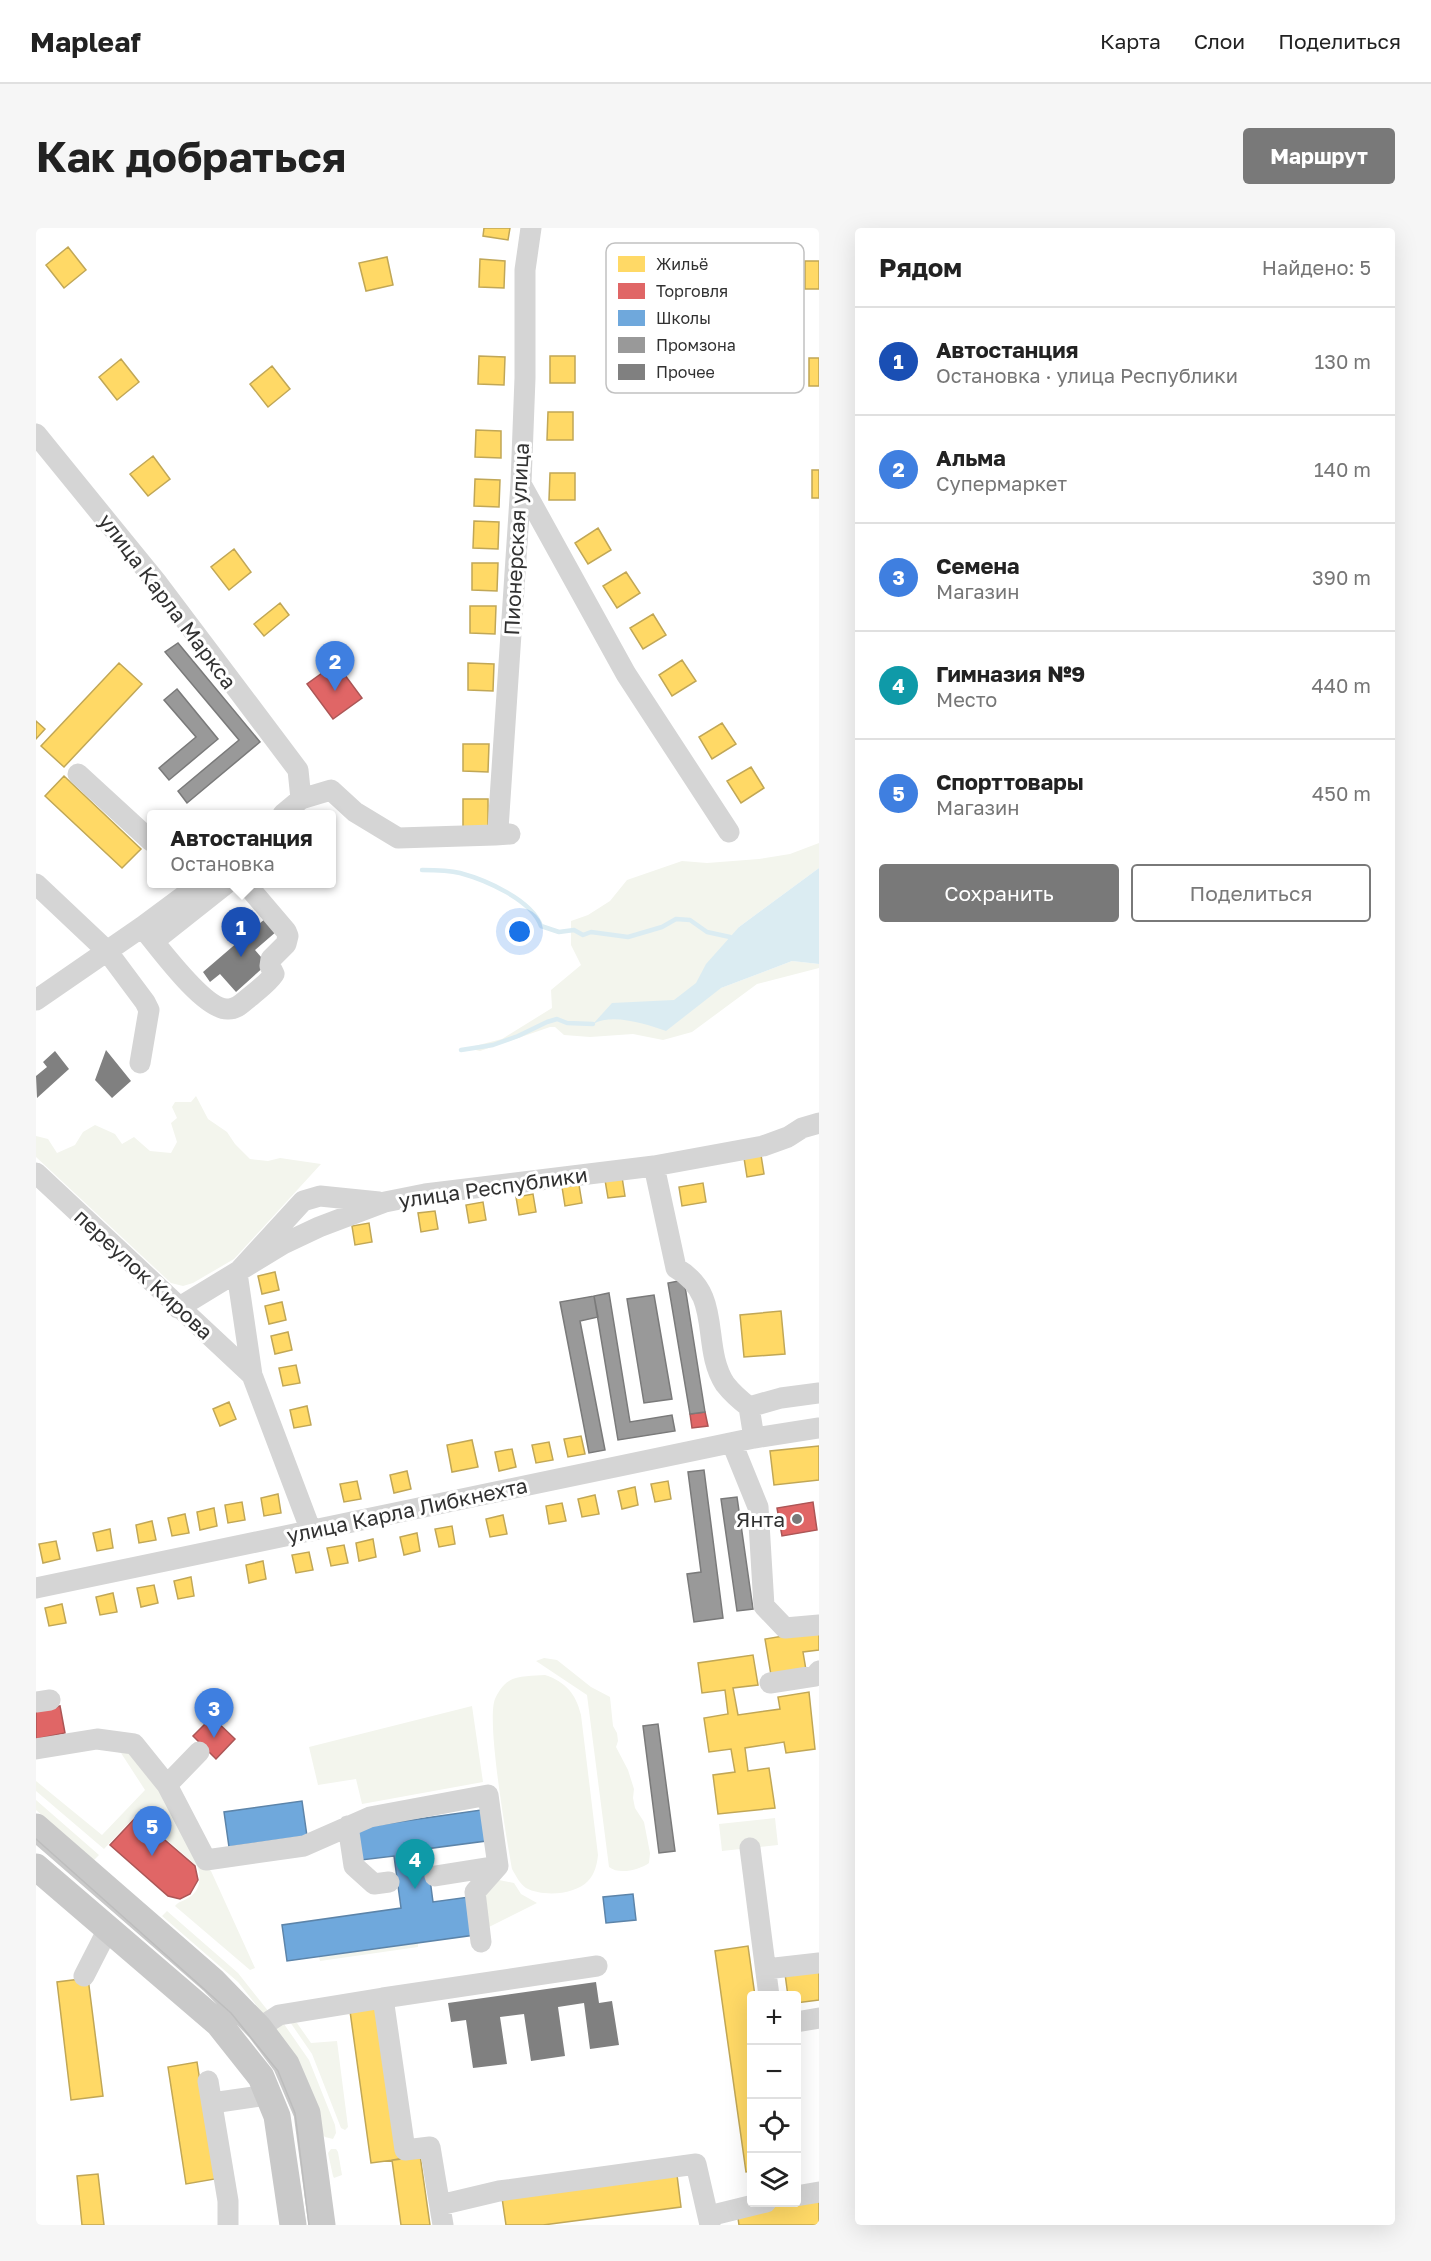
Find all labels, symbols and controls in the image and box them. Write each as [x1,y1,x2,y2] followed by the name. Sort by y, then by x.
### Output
[30,25,141,58] text: Mapleaf
[1100,28,1161,54] text: Карта
[1194,28,1245,54] text: Слои
[1278,28,1401,54] text: Поделиться
[1243,128,1395,184] button: Маршрут
[36,131,346,181] text: Как добраться
[606,243,804,393] legend
[879,252,962,283] text: Рядом
[656,254,708,274] text: Жильё
[1262,255,1371,279] text: Найдено: 5
[656,281,728,301] text: Торговля
[656,308,711,328] text: Школы
[656,335,736,355] text: Промзона
[936,336,1078,363] text: Автостанция
[893,349,904,373] text: 1
[1315,349,1371,373] text: 130 m
[656,362,715,382] text: Прочее
[936,363,1238,387] text: Остановка · улица Республики
[498,442,534,636] street label: Пионерская улица
[936,444,1006,471] text: Альма
[892,457,905,481] text: 2
[1314,457,1371,481] text: 140 m
[936,471,1067,495] text: Супермаркет
[94,508,242,694] street label: улица Карла Маркса
[936,552,1020,579] text: Семена
[892,565,905,589] text: 3
[1312,565,1371,589] text: 390 m
[936,579,1020,603] text: Магазин
[316,642,354,691] pin: 2
[936,660,1085,687] text: Гимназия №9
[892,673,905,697] text: 4
[1312,673,1371,697] text: 440 m
[936,687,997,711] text: Место
[936,768,1084,795] text: Спорттовары
[892,781,905,805] text: 5
[1312,781,1371,805] text: 450 m
[936,795,1020,819] text: Магазин
[147,810,336,888] popup
[170,824,313,851] text: Автостанция
[170,851,275,875] text: Остановка
[879,864,1119,922] button: Сохранить
[1131,864,1371,922] button: Поделиться
[222,908,260,957] pin: 1
[505,917,534,946] your location
[397,1161,589,1213] street label: улица Республики
[69,1203,219,1345] street label: переулок Кирова
[284,1472,530,1548] street label: улица Карла Либкнехта
[736,1506,785,1532] place label: Янта
[790,1512,804,1526] marker: Янта
[194,1688,234,1738] pin: 3
[132,1806,172,1856] pin: 5
[396,1840,434,1889] pin: 4
[747,1991,801,2207] map controls
[747,1991,801,2045] button: +
[747,2045,801,2099] button: −
[747,2099,801,2153] button: locate
[747,2153,801,2207] button: layers

